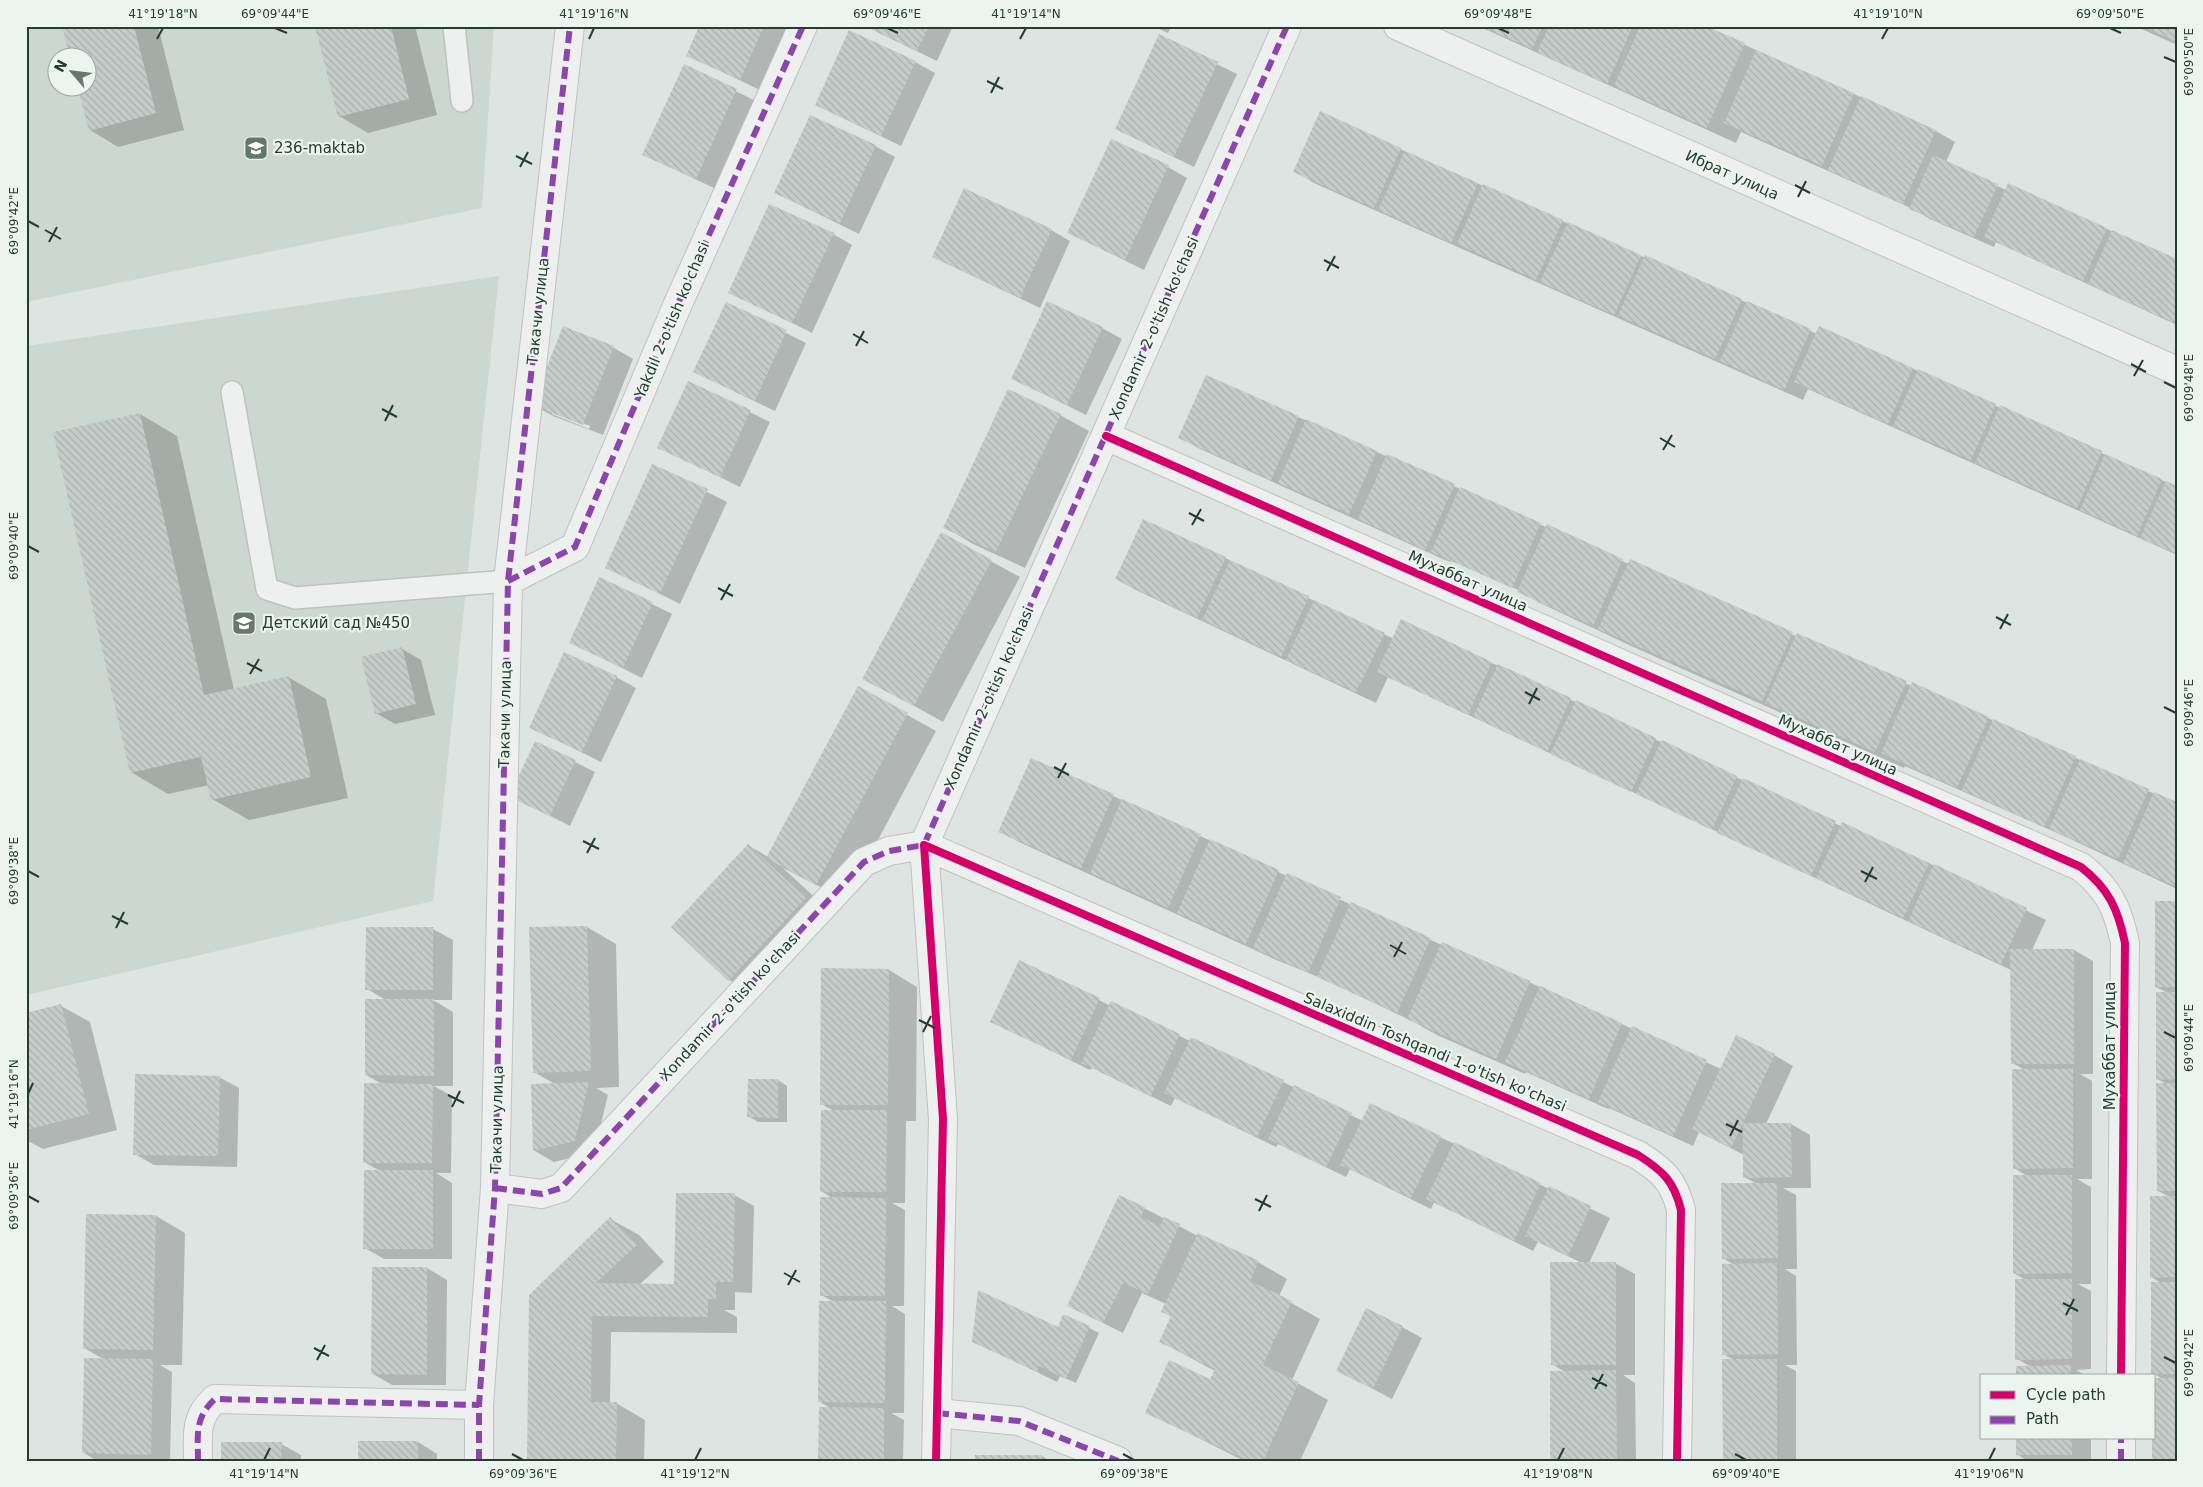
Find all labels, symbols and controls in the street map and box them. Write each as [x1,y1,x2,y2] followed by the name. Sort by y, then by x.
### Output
[128,7,198,21] text: 41°19'18"N
[241,7,309,21] text: 69°09'44"E
[559,7,629,21] text: 41°19'16"N
[853,7,921,21] text: 69°09'46"E
[991,7,1061,21] text: 41°19'14"N
[1464,7,1532,21] text: 69°09'48"E
[1853,7,1923,21] text: 41°19'10"N
[2076,7,2144,21] text: 69°09'50"E
[2182,28,2196,96] text: 69°09'50"E
[48,48,98,98] north arrow
[51,57,70,75] text: N
[243,135,269,161] school or university icon: 236-maktab
[274,139,365,157] place label: 236-maktab
[1683,146,1781,204] street label: Ибрат улица
[7,187,21,255] text: 69°09'42"E
[1105,234,1203,422] street label: Xondamir 2-o'tish ko'chasi
[630,239,713,402] street label: Yakdil 2-o'tish ko'chasi
[523,257,553,366] street label: Такачи улица
[2182,354,2196,422] text: 69°09'48"E
[7,512,21,580] text: 69°09'40"E
[1406,547,1530,615] street label: Мухаббат улица
[940,604,1038,792] street label: Xondamir 2-o'tish ko'chasi
[231,610,257,636] school or university icon: Детский сад №450
[262,614,410,632] place label: Детский сад №450
[495,660,515,769] street label: Такачи улица
[2182,679,2196,747] text: 69°09'46"E
[1776,711,1900,779] street label: Мухаббат улица
[7,837,21,905] text: 69°09'38"E
[656,927,804,1085] street label: Xondamir 2-o'tish ko'chasi
[2101,982,2119,1110] street label: Мухаббат улица
[1301,988,1569,1116] street label: Salaxiddin Toshqandi 1-o'tish ko'chasi
[2182,1004,2196,1072] text: 69°09'44"E
[7,1059,21,1129] text: 41°19'16"N
[487,1065,507,1174] street label: Такачи улица
[7,1162,21,1230] text: 69°09'36"E
[2182,1329,2196,1397] text: 69°09'42"E
[1980,1374,2156,1440] legend
[2026,1386,2106,1404] text: Cycle path
[2026,1410,2059,1428] text: Path
[229,1467,299,1481] text: 41°19'14"N
[489,1467,557,1481] text: 69°09'36"E
[660,1467,730,1481] text: 41°19'12"N
[1100,1467,1168,1481] text: 69°09'38"E
[1523,1467,1593,1481] text: 41°19'08"N
[1712,1467,1780,1481] text: 69°09'40"E
[1954,1467,2024,1481] text: 41°19'06"N

